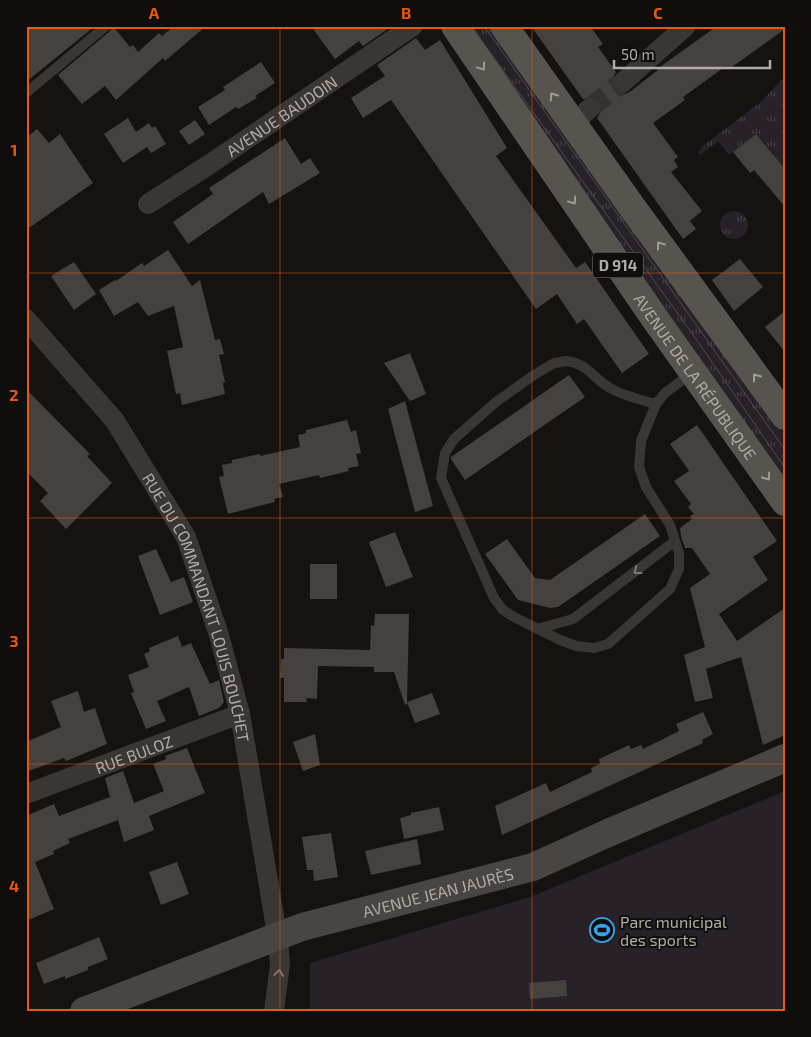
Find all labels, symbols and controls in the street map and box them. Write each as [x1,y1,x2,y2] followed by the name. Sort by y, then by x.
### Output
[149,3,160,22] text: A
[401,3,411,22] text: B
[653,3,663,22] text: C
[614,38,770,70] scale bar
[621,45,655,63] text: 50 m
[476,61,485,70] one-way arrow
[222,71,340,160] street label: AVENUE BAUDOIN
[550,92,559,102] one-way arrow
[11,140,17,159] text: 1
[567,195,576,205] one-way arrow
[657,241,666,251] one-way arrow
[593,252,643,278] road number: D 914
[631,290,761,463] street label: AVENUE DE LA RÉPUBLIQUE
[753,373,762,382] one-way arrow
[9,385,19,404] text: 2
[139,469,254,743] street label: RUE DU COMMANDANT LOUIS BOUCHET
[761,471,770,481] one-way arrow
[634,566,643,574] one-way arrow
[9,631,19,650] text: 3
[92,731,175,777] street label: RUE BULOZ
[360,863,515,920] street label: AVENUE JEAN JAURÈS
[9,876,19,895] text: 4
[620,912,727,949] place label: Parc municipal des sports
[589,917,615,943] sports icon: Parc municipal des sports
[273,969,284,977] one-way arrow

